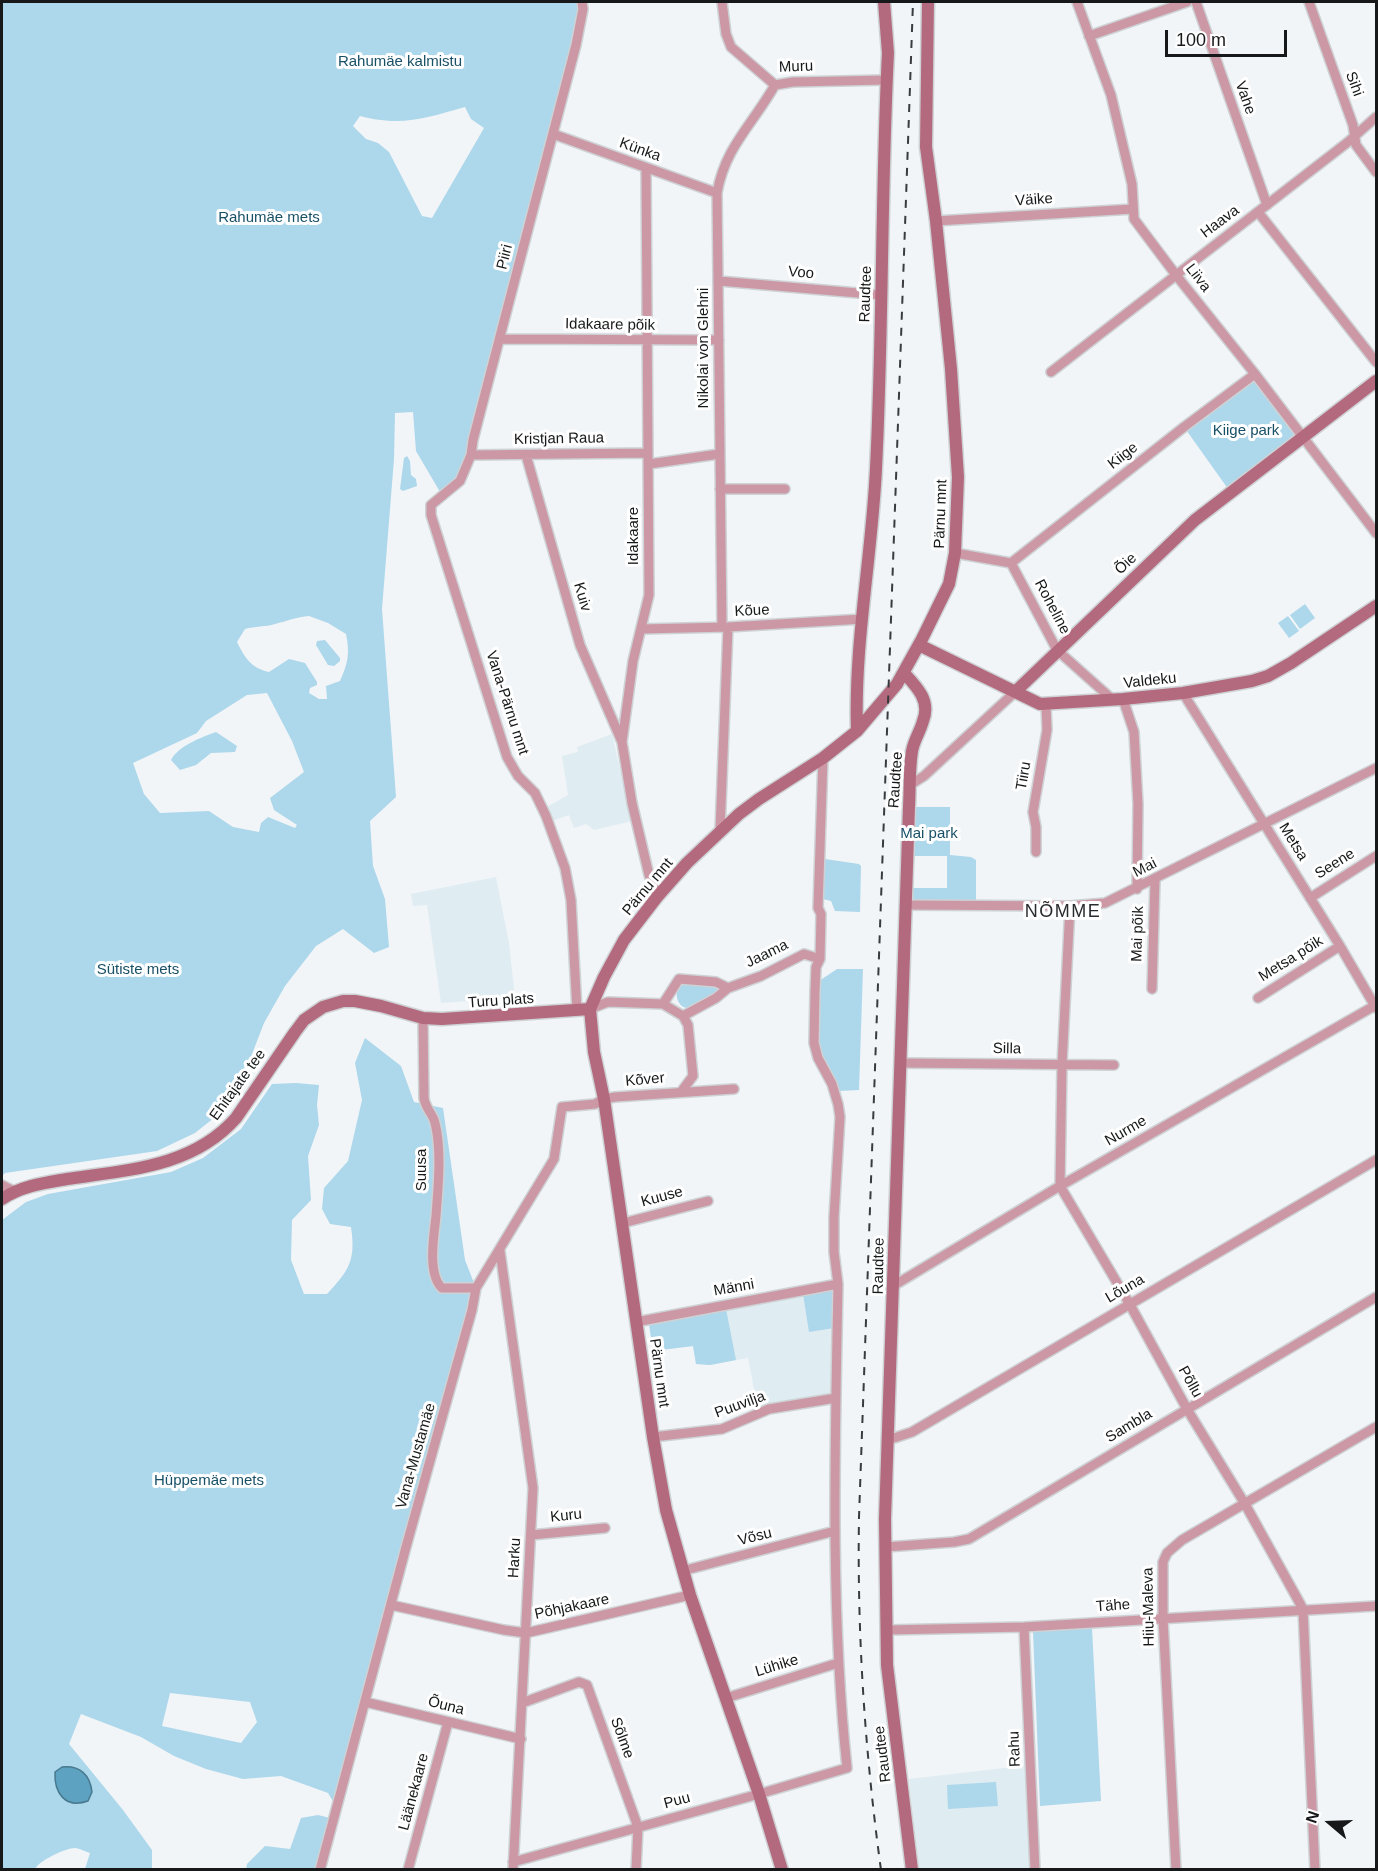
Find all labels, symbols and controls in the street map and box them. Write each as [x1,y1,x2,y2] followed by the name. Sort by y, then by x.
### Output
[1168,18,1290,56] scale bar
[1176,30,1226,50] text: 100 m
[338,53,462,71] park label: Rahumäe kalmistu
[779,57,813,77] street label: Muru
[1341,69,1367,99] street label: Sihi
[1231,79,1259,117] street label: Vahe
[617,134,663,166] street label: Künka
[1015,190,1053,210] street label: Väike
[1197,202,1243,242] street label: Haava
[218,209,320,227] park label: Rahumäe mets
[493,243,517,271] street label: Piiri
[1181,260,1215,296] street label: Liiva
[787,263,815,283] street label: Voo
[856,265,876,323] street label: Raudtee
[695,288,713,408] street label: Nikolai von Glehni
[565,315,655,335] street label: Idakaare põik
[1213,422,1279,440] park label: Kiige park
[514,429,604,449] street label: Kristjan Raua
[1104,439,1142,473] street label: Kiige
[931,479,951,549] street label: Pärnu mnt
[625,507,643,565] street label: Idakaare
[1111,549,1141,579] street label: Õie
[1030,577,1074,637] street label: Roheline
[569,580,595,614] street label: Kuiv
[734,601,770,621] street label: Kõue
[482,649,532,757] street label: Vana-Pärnu mnt
[1123,669,1177,693] street label: Valdeku
[885,751,907,809] street label: Raudtee
[1013,760,1035,792] street label: Tiiru
[1275,820,1311,864] street label: Metsa
[900,825,958,843] park label: Mai park
[1312,845,1358,883] street label: Seene
[1130,854,1160,882] street label: Mai
[619,855,677,919] street label: Pärnu mnt
[1025,901,1101,923] district label: NÕMME
[1128,906,1148,962] street label: Mai põik
[1255,932,1327,986] street label: Metsa põik
[743,936,791,972] street label: Jaama
[97,961,179,979] park label: Sütiste mets
[467,990,535,1012] street label: Turu plats
[993,1040,1021,1058] street label: Silla
[206,1046,270,1124] street label: Ehitajate tee
[625,1069,665,1091] street label: Kõver
[1102,1112,1150,1150] street label: Nurme
[413,1149,431,1191] street label: Suusa
[639,1183,685,1211] street label: Kuuse
[870,1237,888,1295] street label: Raudtee
[1102,1271,1148,1307] street label: Lõuna
[712,1276,756,1300] street label: Männi
[645,1337,673,1409] street label: Pärnu mnt
[1174,1363,1206,1401] street label: Põllu
[712,1388,768,1422] street label: Puuvilja
[392,1401,440,1511] street label: Vana-Mustamäe
[1103,1405,1155,1447] street label: Sambla
[154,1472,264,1490] park label: Hüppemäe mets
[549,1505,583,1527] street label: Kuru
[736,1524,774,1550] street label: Võsu
[505,1538,525,1578] street label: Harku
[1139,1567,1159,1647] street label: Hiiu-Maleva
[533,1590,611,1624] street label: Põhjakaare
[1095,1596,1131,1616] street label: Tähe
[753,1651,801,1681] street label: Lühike
[426,1693,466,1719] street label: Õuna
[606,1715,638,1761] street label: Sõlme
[871,1725,895,1783] street label: Raudtee
[1005,1731,1025,1767] street label: Rahu
[395,1751,433,1833] street label: Läänekaare
[662,1789,692,1813] street label: Puu
[1300,1793,1360,1853] north arrow
[1303,1809,1322,1825] text: N

